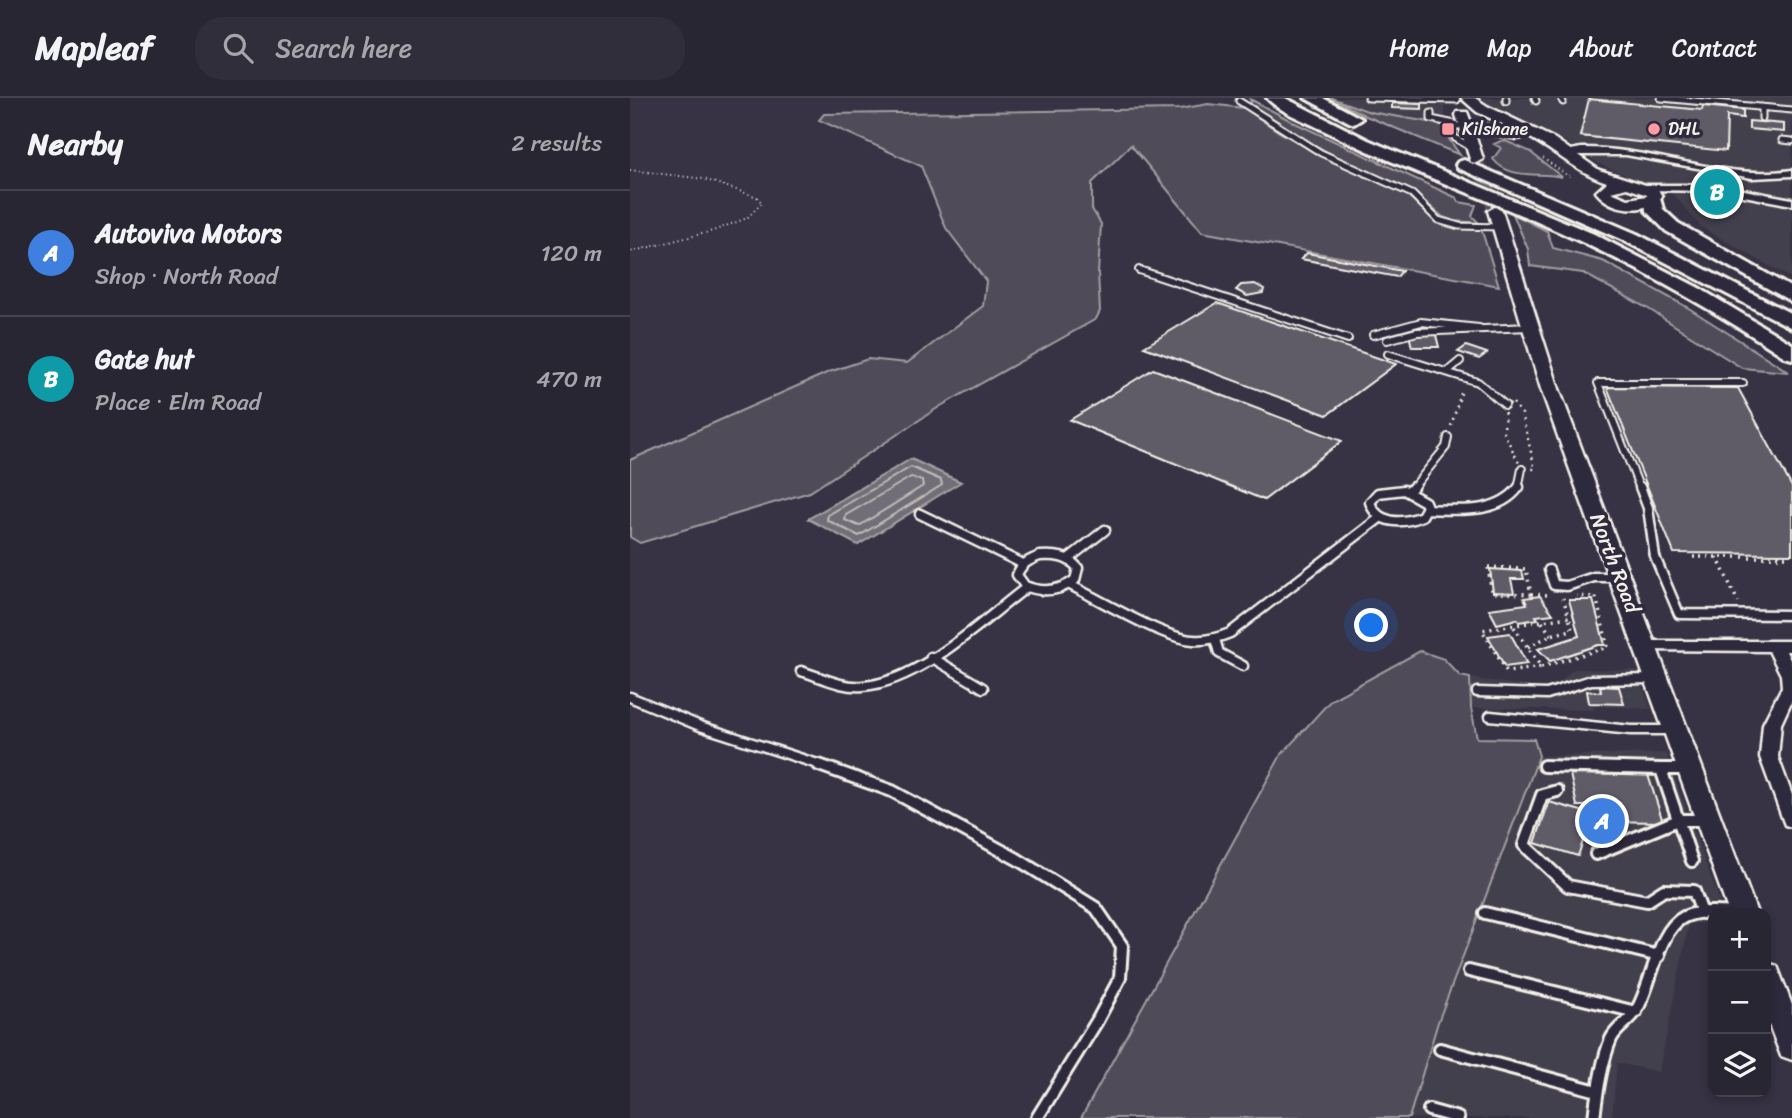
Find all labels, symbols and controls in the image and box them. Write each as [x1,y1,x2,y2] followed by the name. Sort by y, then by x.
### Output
[195,17,685,80] search box
[35,19,153,77] text: Mapleaf
[275,25,412,71] text: Search here
[1389,27,1449,69] text: Home
[1487,27,1531,69] text: Map
[1569,27,1634,69] text: About
[1672,27,1757,69] text: Contact
[219,29,257,67] icon: search
[1462,113,1528,145] place label: Kilshane
[1668,113,1701,145] place label: DHL
[28,117,123,171] text: Nearby
[1440,121,1456,137] marker: Kilshane
[1646,121,1662,137] marker: DHL
[511,123,602,164] text: 2 results
[1694,166,1740,218] pin: B
[95,210,282,256] text: Autoviva Motors
[43,233,59,274] text: A
[541,233,602,274] text: 120 m
[95,256,278,297] text: Shop · North Road
[95,336,194,382] text: Gate hut
[44,359,58,400] text: B
[536,359,602,400] text: 470 m
[95,382,261,423] text: Place · Elm Road
[1579,507,1652,620] street label: North Road
[1354,608,1388,642] your location
[1579,795,1625,847] pin: A
[1708,908,1771,1097] map controls
[1708,908,1771,971] button: +
[1708,971,1771,1034] button: −
[1708,1034,1771,1097] button: layers

